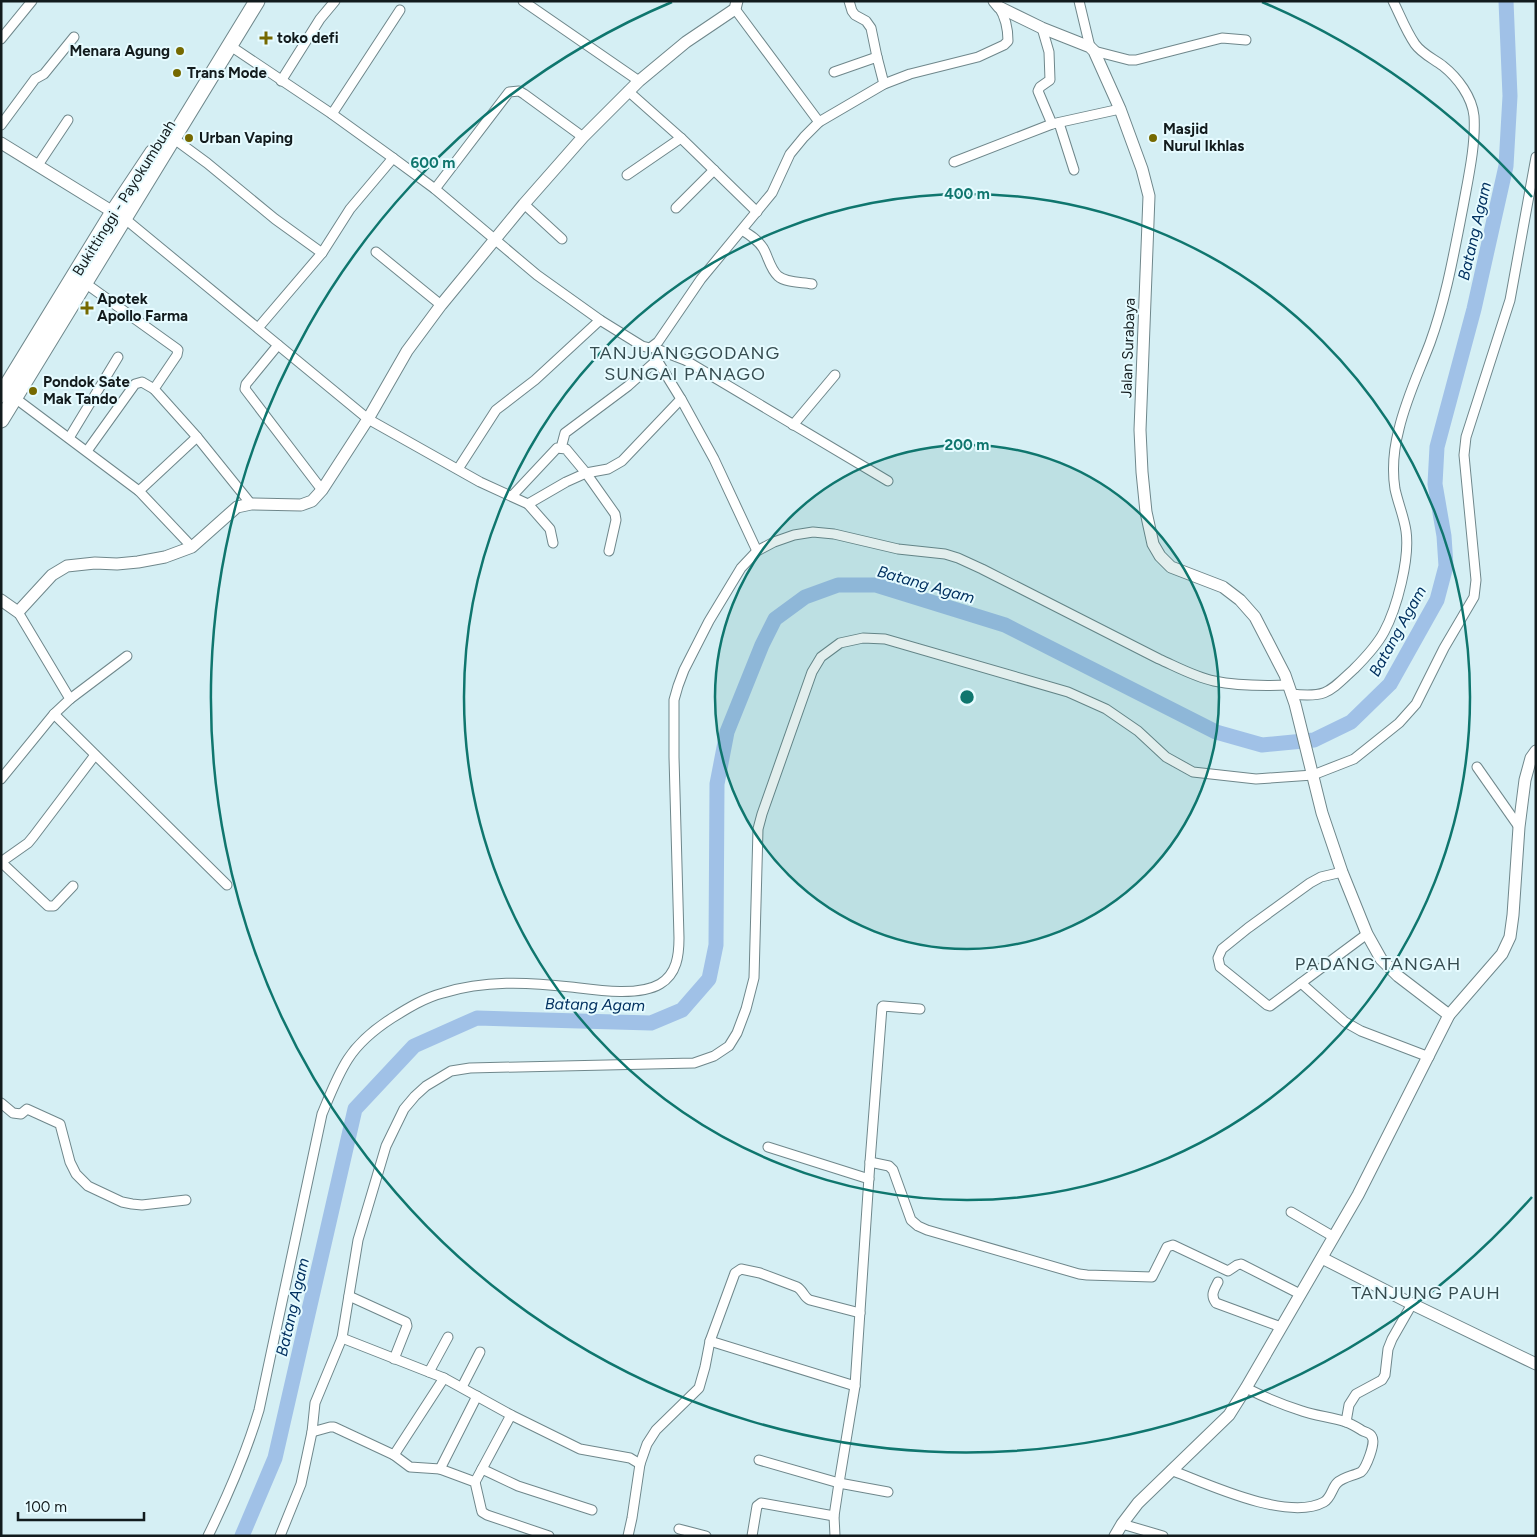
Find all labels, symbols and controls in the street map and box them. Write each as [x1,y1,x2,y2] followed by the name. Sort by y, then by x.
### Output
[277,29,339,47] place label: toko defi
[259,31,273,45] marker: toko defi
[69,42,170,60] place label: Menara Agung
[174,45,186,57] marker: Menara Agung
[187,64,267,82] place label: Trans Mode
[171,67,183,79] marker: Trans Mode
[69,117,179,279] street label: Bukittinggi - Payokumbuah
[1163,120,1244,155] place label: Masjid Nurul Ikhlas
[199,129,293,147] place label: Urban Vaping
[183,132,195,144] marker: Urban Vaping
[1147,132,1159,144] marker: Masjid Nurul Ikhlas
[411,154,455,172] text: 600 m
[1454,180,1495,282] water label: Batang Agam
[944,185,990,203] text: 400 m
[97,290,188,325] place label: Apotek Apollo Farma
[1117,298,1139,398] street label: Jalan Surabaya
[81,302,93,314] marker: Apotek Apollo Farma
[590,342,780,385] district label: TANJUANGGODANG SUNGAI PANAGO
[43,373,130,408] place label: Pondok Sate Mak Tando
[27,385,39,397] marker: Pondok Sate Mak Tando
[945,436,989,454] text: 200 m
[875,562,977,608] water label: Batang Agam
[1365,583,1430,680] water label: Batang Agam
[958,688,976,706] centre of rings
[1295,953,1461,975] district label: PADANG TANGAH
[545,994,646,1015] water label: Batang Agam
[272,1256,313,1358] water label: Batang Agam
[1351,1282,1501,1304] district label: TANJUNG PAUH
[18,1490,144,1522] scale bar
[25,1498,67,1516] text: 100 m

